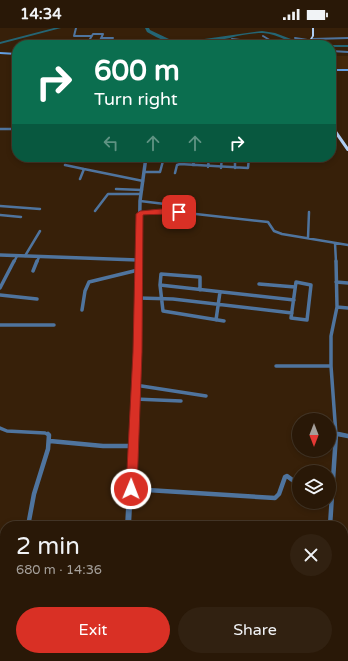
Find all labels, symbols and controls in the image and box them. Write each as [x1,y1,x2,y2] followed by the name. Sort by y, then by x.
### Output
[20,5,62,23] text: 14:34
[94,54,180,88] text: 600 m
[28,56,80,108] icon: right
[94,88,178,110] text: Turn right
[100,132,122,154] icon: left
[142,132,164,154] icon: ahead
[184,132,206,154] icon: ahead
[226,132,248,154] icon: right
[162,195,196,229] pin
[168,201,190,223] icon: arrive
[292,413,336,457] north arrow
[292,413,336,509] map controls
[292,465,336,509] button: layers
[110,468,152,510] position arrow
[16,532,80,561] text: 2 min
[290,534,332,576] button: close
[16,562,102,578] text: 680 m · 14:36
[16,607,170,653] button: Exit
[178,607,332,653] button: Share

